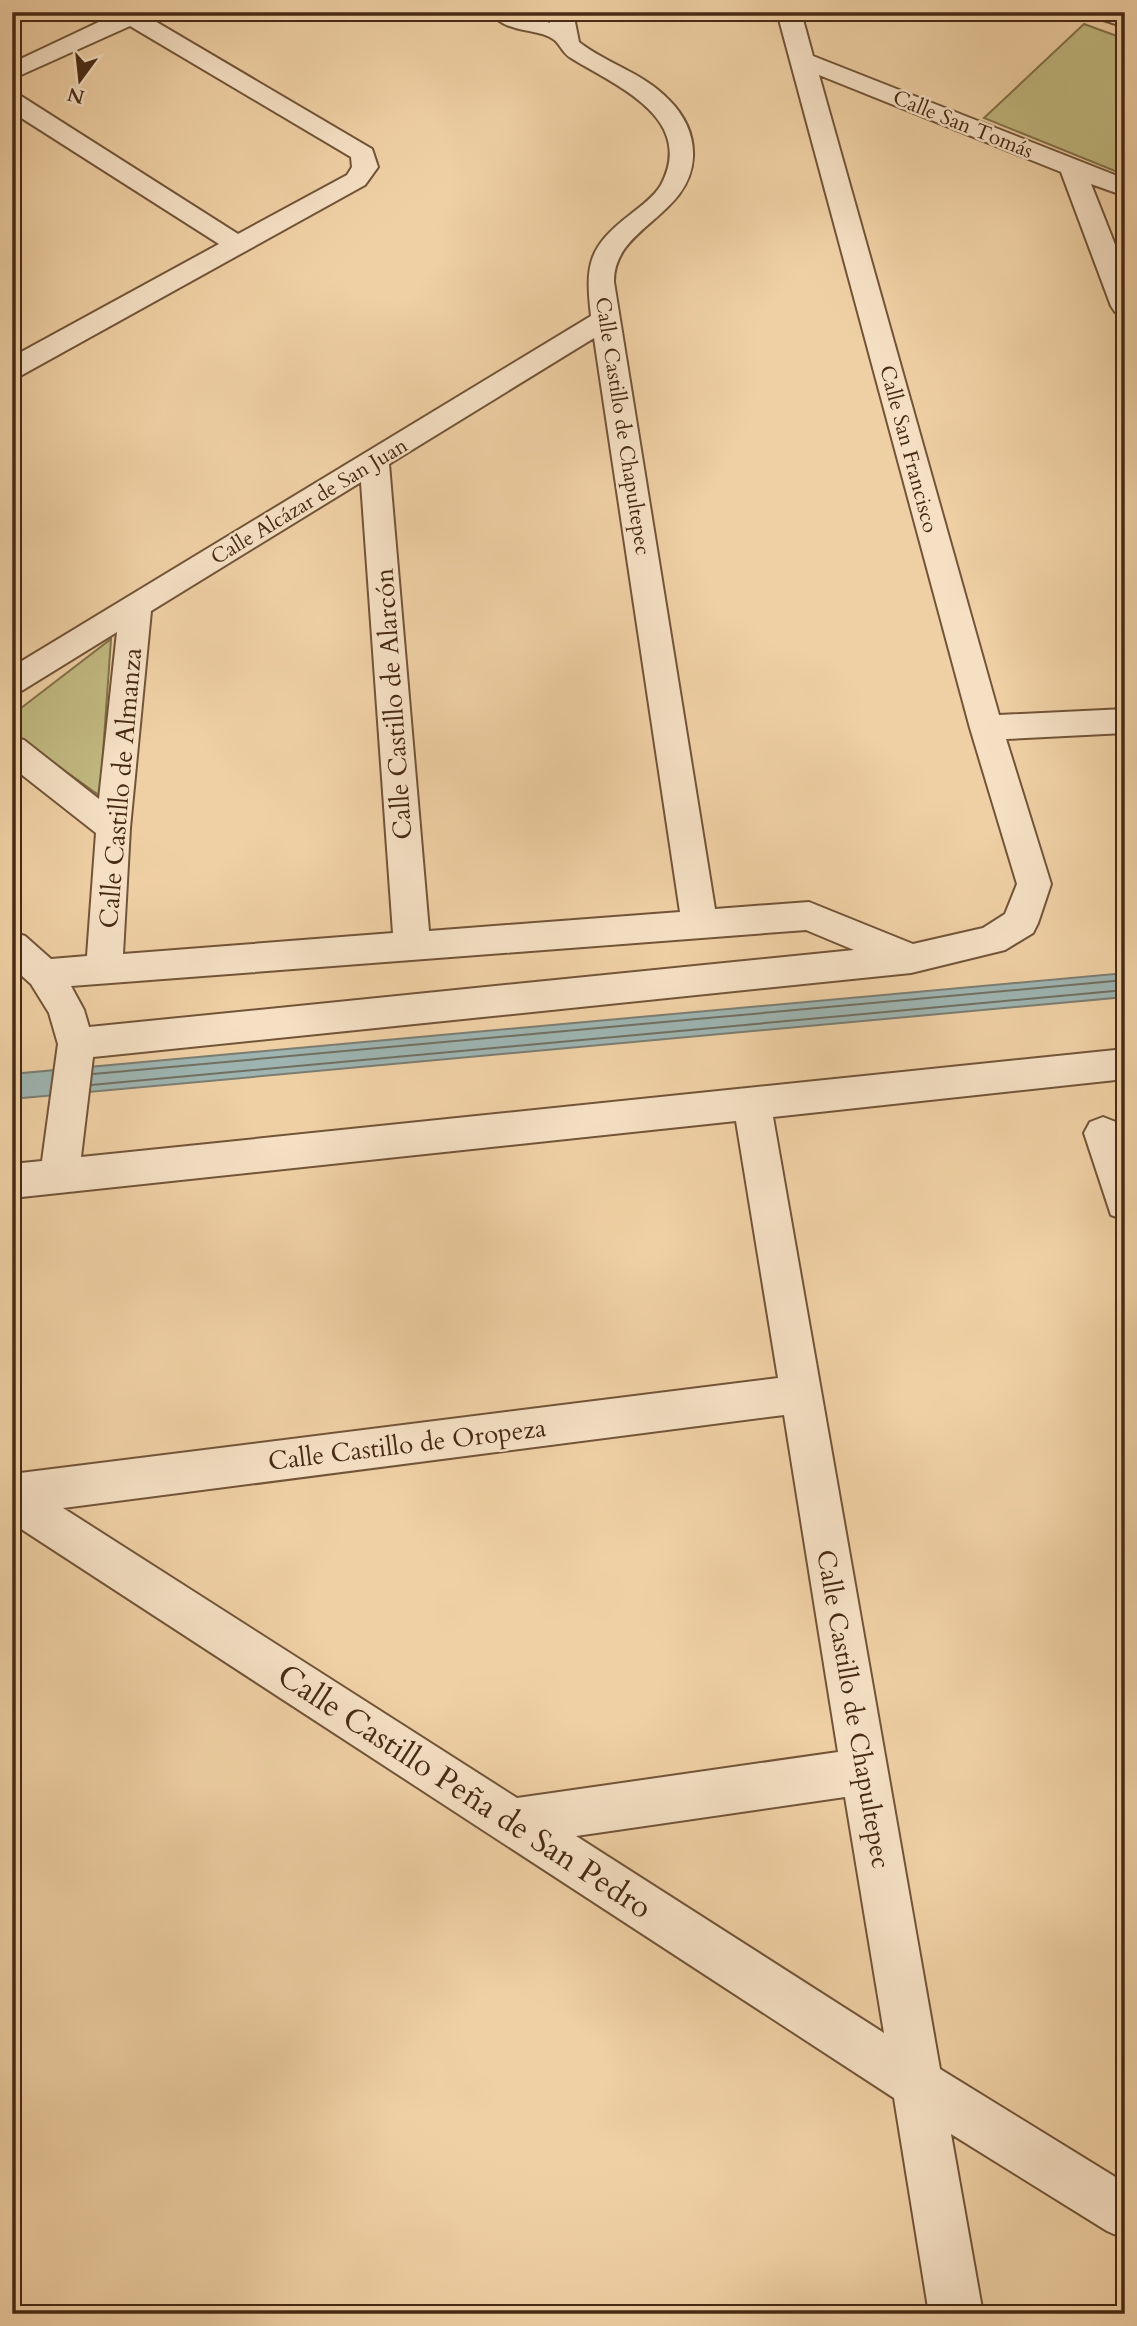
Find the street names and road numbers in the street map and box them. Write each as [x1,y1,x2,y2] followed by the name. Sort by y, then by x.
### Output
[888,83,1037,166] street label: Calle San Tomás
[588,295,657,557] street label: Calle Castillo de Chapultepec
[872,362,945,536] street label: Calle San Francisco
[205,431,413,572] street label: Calle Alcázar de San Juan
[367,567,420,841] street label: Calle Castillo de Alarcón
[91,646,150,930] street label: Calle Castillo de Almanza
[266,1410,548,1479] street label: Calle Castillo de Oropeza
[808,1547,899,1871] street label: Calle Castillo de Chapultepec
[269,1654,660,1930] street label: Calle Castillo Peña de San Pedro

